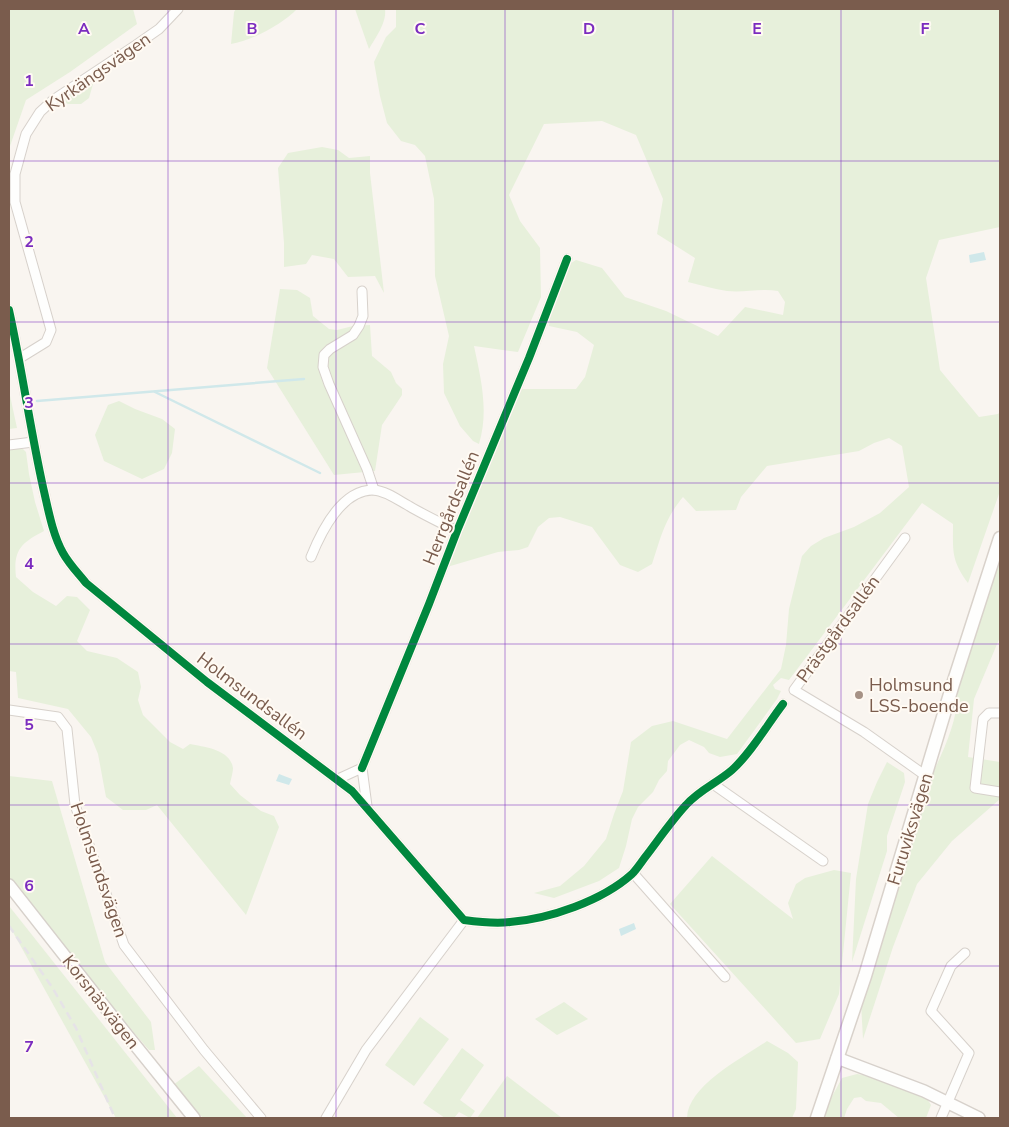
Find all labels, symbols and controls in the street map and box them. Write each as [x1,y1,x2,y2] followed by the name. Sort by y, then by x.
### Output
[78,18,90,40] text: A
[246,18,258,40] text: B
[415,18,426,40] text: C
[583,18,595,40] text: D
[752,18,762,40] text: E
[921,18,930,40] text: F
[41,27,155,117] street label: Kyrkängsvägen
[24,70,34,92] text: 1
[24,231,34,253] text: 2
[24,392,34,414] text: 3
[417,447,485,569] street label: Herrgårdsallén
[24,553,34,575] text: 4
[791,570,885,688] street label: Prästgårdsallén
[192,647,312,745] street label: Holmsundsallén
[869,673,969,718] place label: Holmsund LSS-boende
[853,689,865,701] marker: Holmsund LSS-boende
[24,714,34,736] text: 5
[882,770,938,888] street label: Furuviksvägen
[65,799,133,941] street label: Holmsundsvägen
[24,875,34,897] text: 6
[57,950,145,1054] street label: Korsnäsvägen
[24,1036,34,1058] text: 7

